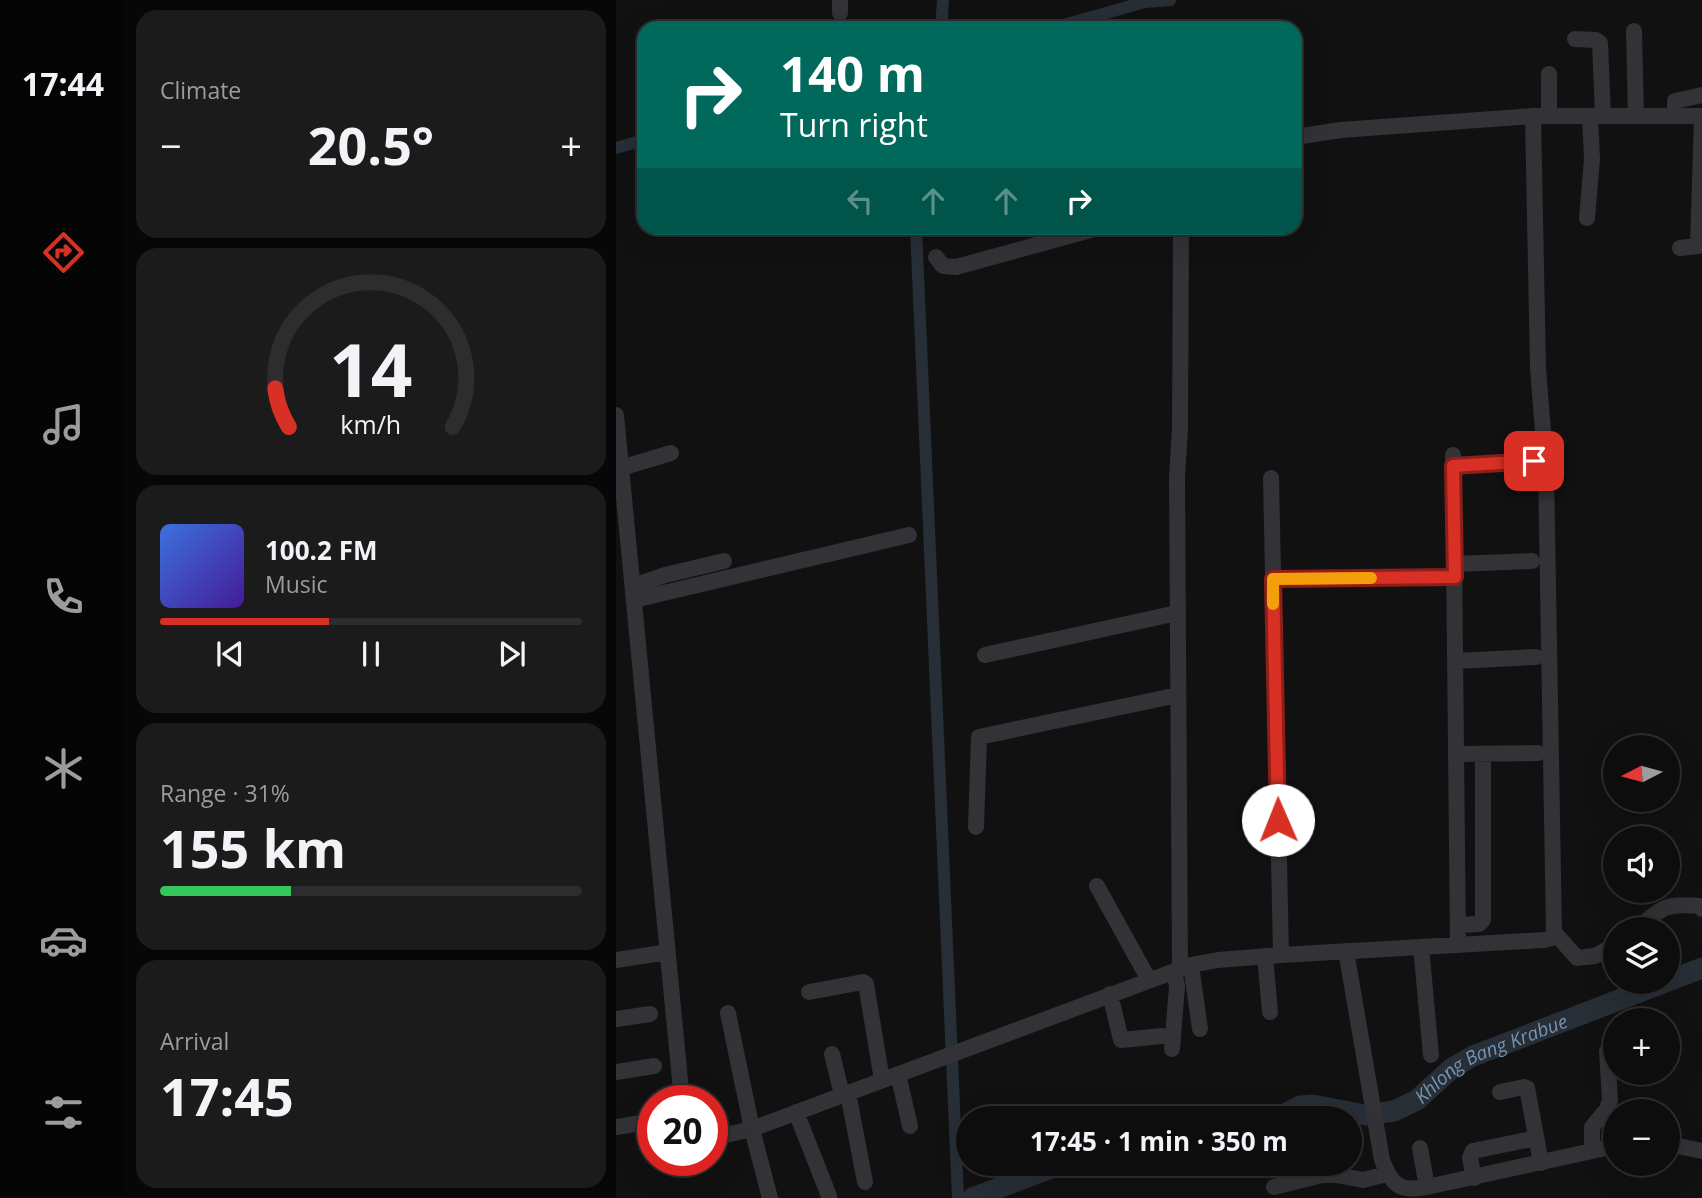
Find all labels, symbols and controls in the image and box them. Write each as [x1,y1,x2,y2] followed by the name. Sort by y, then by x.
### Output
[780,40,925,106] text: 140 m
[665,49,756,140] icon: right
[22,62,104,105] text: 17:44
[160,74,241,106] text: Climate
[780,103,928,146] text: Turn right
[308,109,434,180] text: 20.5°
[160,119,182,171] text: −
[560,119,582,171] text: +
[841,182,879,220] icon: left
[914,182,952,220] icon: ahead
[987,182,1025,220] icon: ahead
[1060,182,1098,220] icon: right
[39,228,88,277] icon: directions
[329,320,413,419] text: 14
[39,400,88,449] icon: music
[341,407,401,441] text: km/h
[1504,431,1564,491] pin
[1515,442,1553,480] icon: arrive
[265,532,377,568] text: 100.2 FM
[265,568,328,600] text: Music
[39,572,88,621] icon: phone
[211,635,249,673] icon: previous
[352,635,390,673] icon: pause
[493,635,531,673] icon: next
[1603,735,1680,812] north arrow
[1603,735,1680,1176] map controls
[39,744,88,793] icon: climate
[160,777,290,809] text: Range · 31%
[1241,783,1315,857] position arrow
[160,812,346,883] text: 155 km
[1603,826,1680,903] button: sound
[39,916,88,965] icon: car
[1603,917,1680,994] button: layers
[1409,1008,1571,1109] water label: Khlong Bang Krabue
[1603,1008,1680,1085] button: +
[160,1025,229,1057] text: Arrival
[160,1060,294,1131] text: 17:45
[637,1085,728,1176] speed limit sign: 20
[39,1088,88,1137] icon: filters
[1603,1099,1680,1176] button: −
[1030,1123,1288,1159] text: 17:45 · 1 min · 350 m

